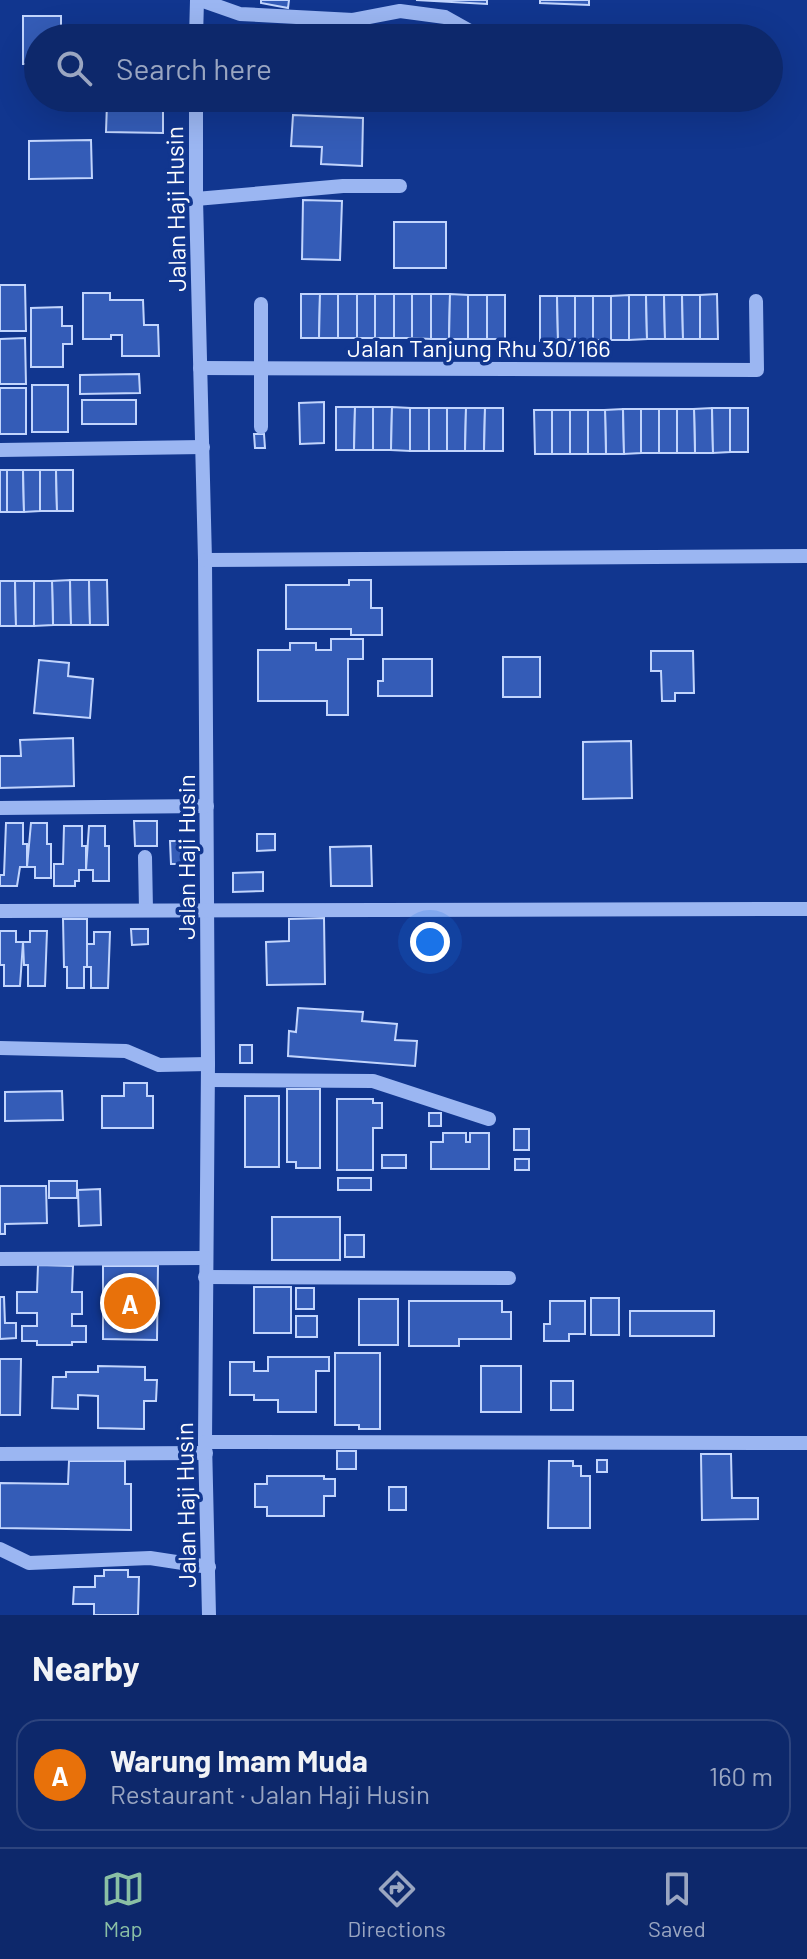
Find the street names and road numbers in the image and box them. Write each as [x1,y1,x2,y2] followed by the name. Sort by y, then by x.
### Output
[159,126,191,292] street label: Jalan Haji Husin
[347,333,611,362] street label: Jalan Tanjung Rhu 30/166
[171,774,200,940] street label: Jalan Haji Husin
[169,1422,201,1588] street label: Jalan Haji Husin

